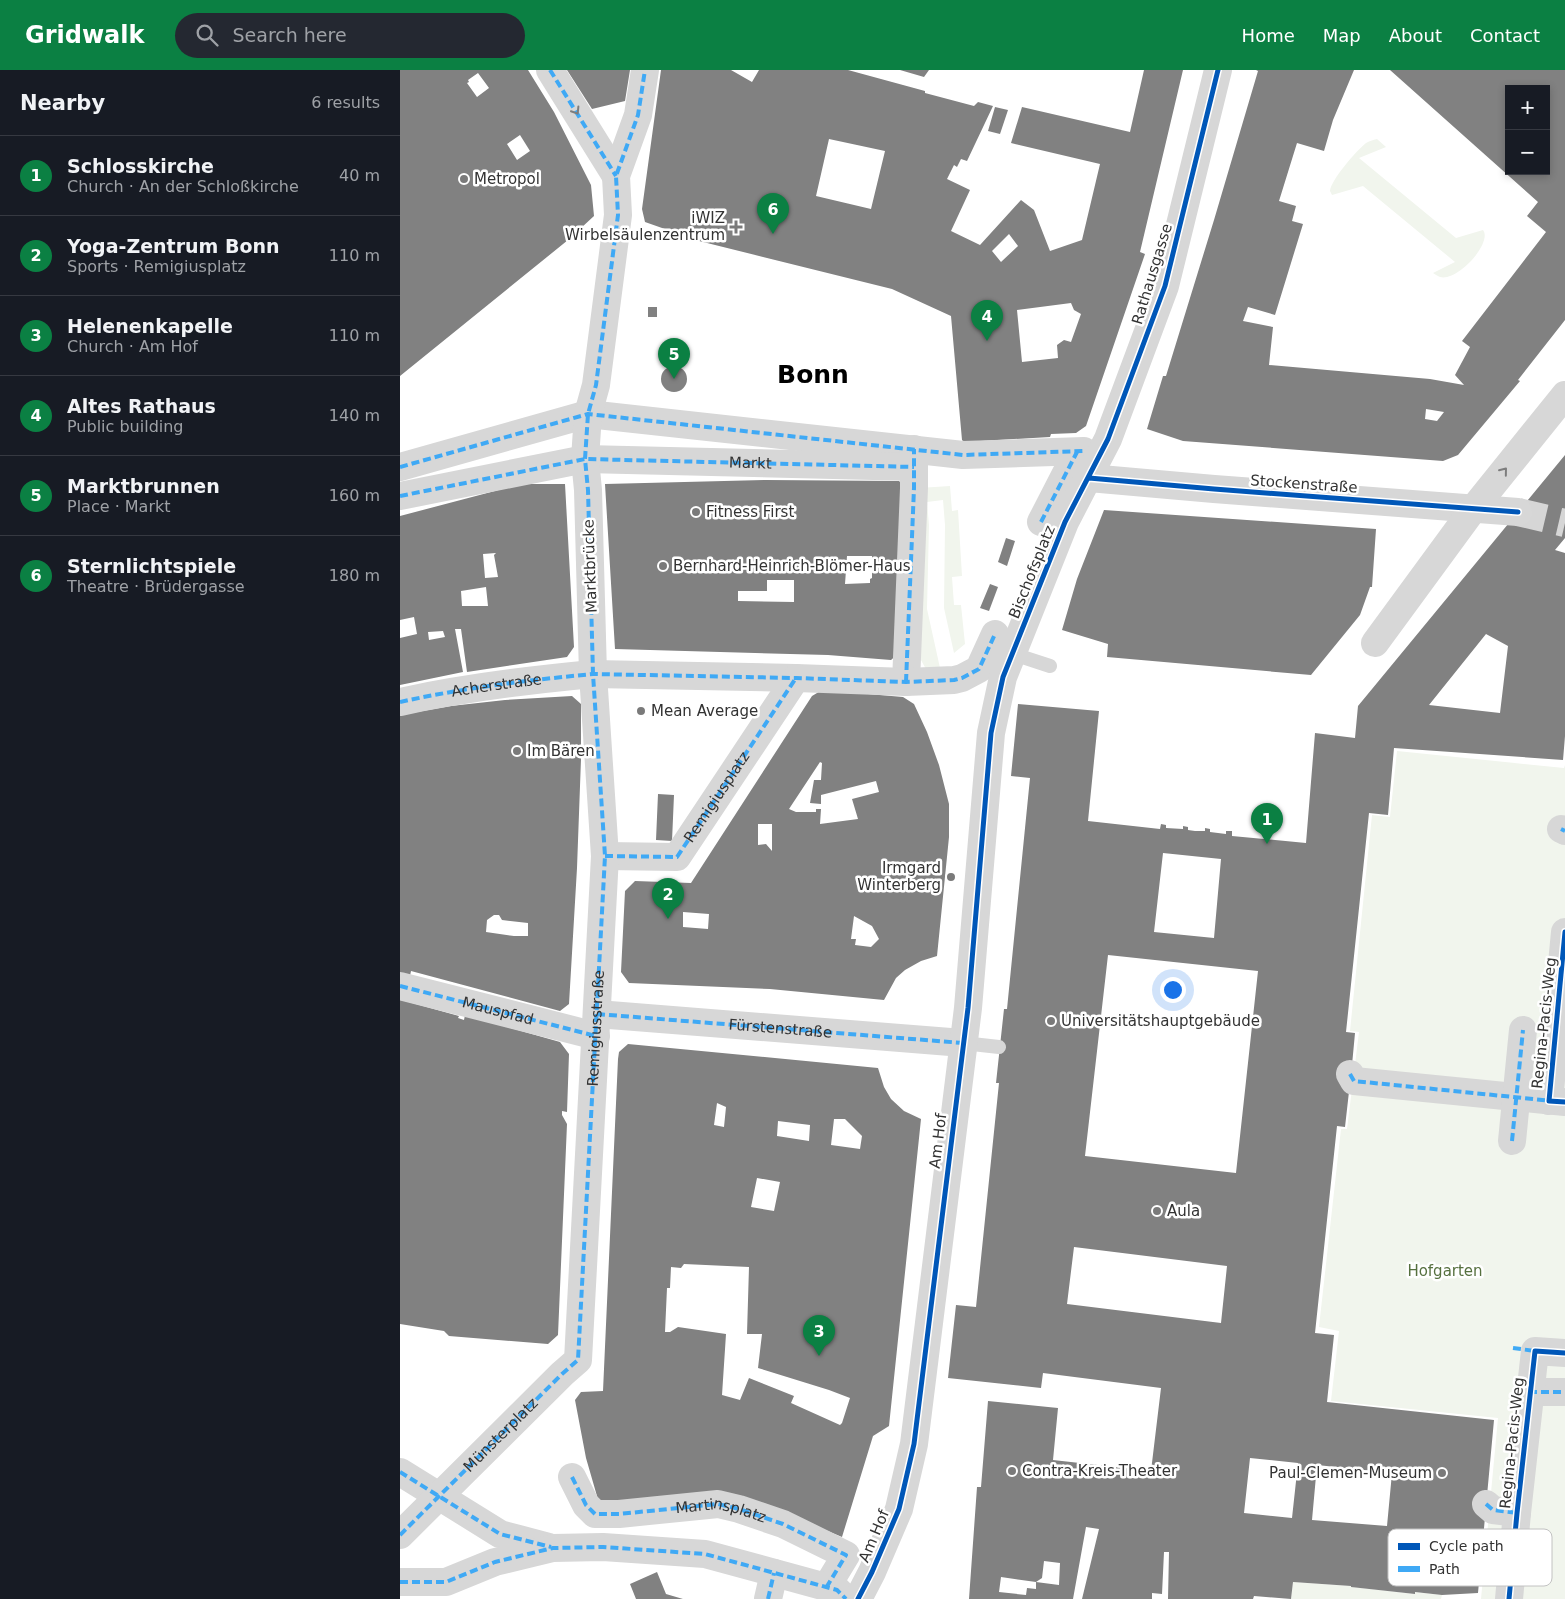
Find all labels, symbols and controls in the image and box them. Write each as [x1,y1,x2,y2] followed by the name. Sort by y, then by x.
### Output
[175,13,525,58] search box
[25,21,145,49] text: Gridwalk
[193,21,221,49] icon: search
[233,24,347,46] text: Search here
[1242,25,1295,46] text: Home
[1323,25,1361,46] text: Map
[1389,25,1442,46] text: About
[1470,25,1540,46] text: Contact
[1505,85,1550,175] map controls
[1505,85,1550,130] button: +
[20,91,105,115] text: Nearby
[311,93,380,112] text: 6 results
[569,106,579,115] one-way arrow
[1505,130,1550,175] button: −
[67,155,214,177] text: Schlosskirche
[30,166,42,185] text: 1
[339,166,380,185] text: 40 m
[474,170,540,188] place label: Metropol
[458,173,470,185] marker: Metropol
[67,177,299,196] text: Church · An der Schloßkirche
[757,193,789,234] pin: 6
[565,209,725,244] place label: iWIZ Wirbelsäulenzentrum
[729,220,743,234] marker: iWIZ Wirbelsäulenzentrum
[1128,221,1176,327] street label: Rathausgasse
[67,235,280,257] text: Yoga-Zentrum Bonn
[30,246,42,265] text: 2
[329,246,380,265] text: 110 m
[67,257,246,276] text: Sports · Remigiusplatz
[971,300,1003,341] pin: 4
[67,315,233,337] text: Helenenkapelle
[30,326,42,345] text: 3
[329,326,380,345] text: 110 m
[67,337,198,356] text: Church · Am Hof
[658,338,690,379] pin: 5
[777,360,849,389] district label: Bonn
[67,395,216,417] text: Altes Rathaus
[30,406,42,425] text: 4
[329,406,380,425] text: 140 m
[67,417,184,436] text: Public building
[729,454,772,473] street label: Markt
[1499,467,1508,476] one-way arrow
[1250,471,1358,497] street label: Stockenstraße
[67,475,220,497] text: Marktbrunnen
[30,486,42,505] text: 5
[329,486,380,505] text: 160 m
[67,497,171,516] text: Place · Markt
[706,503,794,521] place label: Fitness First
[690,506,702,518] marker: Fitness First
[579,519,601,613] street label: Marktbrücke
[1005,523,1059,621] street label: Bischofsplatz
[67,555,236,577] text: Sternlichtspiele
[673,557,911,575] place label: Bernhard-Heinrich-Blömer-Haus
[657,560,669,572] marker: Bernhard-Heinrich-Blömer-Haus
[30,566,42,585] text: 6
[329,566,380,585] text: 180 m
[67,577,245,596] text: Theatre · Brüdergasse
[450,670,543,701] street label: Acherstraße
[651,702,758,720] place label: Mean Average
[635,705,647,717] marker: Mean Average
[527,742,595,760] place label: Im Bären
[511,745,523,757] marker: Im Bären
[680,748,754,846] street label: Remigiusplatz
[1251,803,1283,844] pin: 1
[857,859,941,894] place label: Irmgard Winterberg
[945,871,957,883] marker: Irmgard Winterberg
[652,878,684,919] pin: 2
[1528,956,1560,1090] street label: Regina-Pacis-Weg
[584,969,608,1087] street label: Remigiusstraße
[1160,977,1186,1003] your location
[460,993,535,1029] street label: Mauspfad
[1061,1012,1260,1030] place label: Universitätshauptgebäude
[728,1015,833,1042] street label: Fürstenstraße
[1045,1015,1057,1027] marker: Universitätshauptgebäude
[926,1112,950,1170] street label: Am Hof
[1167,1202,1200,1220] place label: Aula
[1151,1205,1163,1217] marker: Aula
[1407,1262,1483,1280] park label: Hofgarten
[803,1315,835,1356] pin: 3
[1496,1376,1528,1510] street label: Regina-Pacis-Weg
[460,1394,542,1476] street label: Münsterplatz
[1022,1462,1178,1480] place label: Contra-Kreis-Theater
[1269,1464,1432,1482] place label: Paul-Clemen-Museum
[1006,1465,1018,1477] marker: Contra-Kreis-Theater
[1436,1467,1448,1479] marker: Paul-Clemen-Museum
[675,1494,769,1527] street label: Martinsplatz
[855,1506,893,1565] street label: Am Hof
[1388,1529,1552,1586] legend
[1429,1538,1504,1554] text: Cycle path
[1429,1561,1460,1577] text: Path

